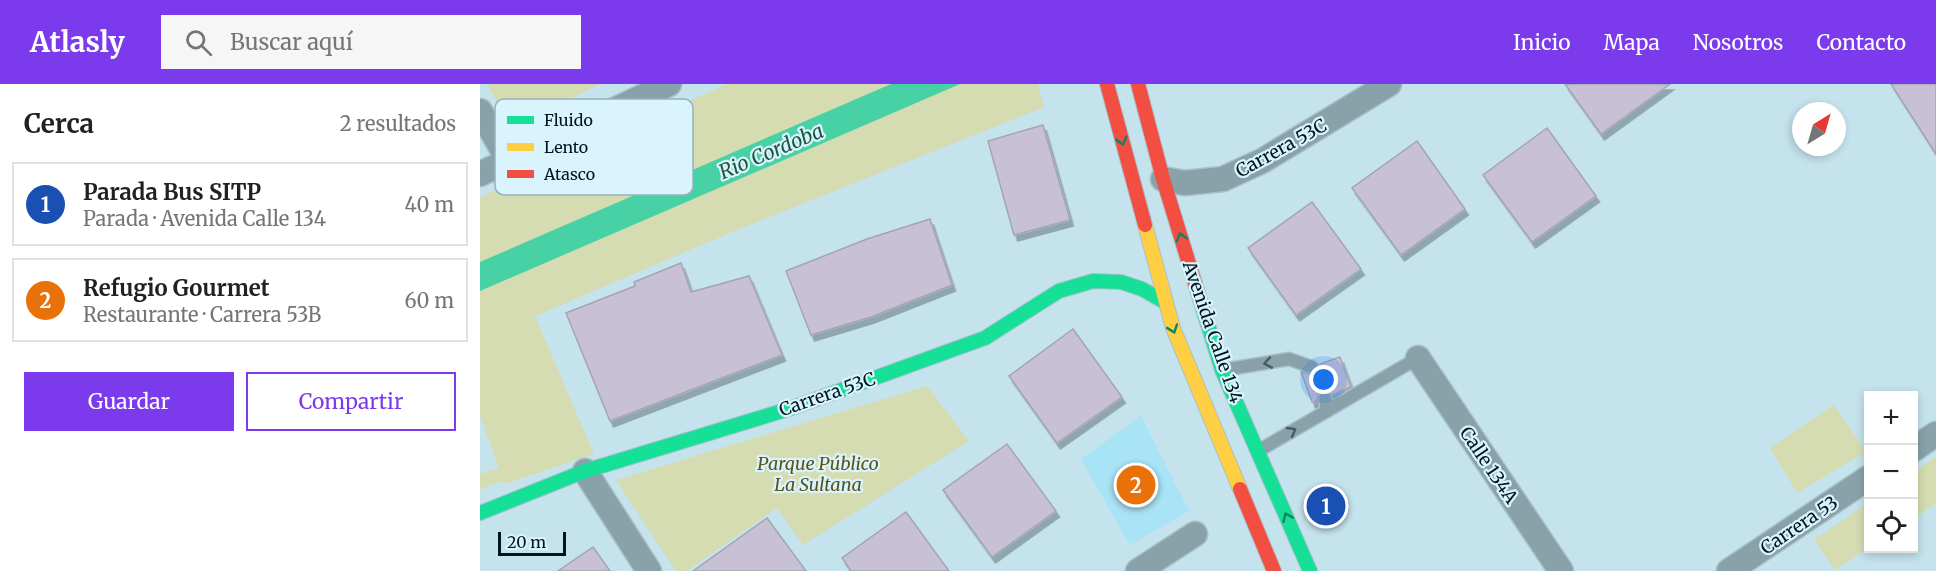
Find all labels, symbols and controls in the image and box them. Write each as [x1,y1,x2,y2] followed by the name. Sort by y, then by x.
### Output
[161,15,581,69] search box
[30,24,125,60] text: Atlasly
[182,26,215,59] icon: search
[230,28,353,56] text: Buscar aquí
[1513,29,1571,56] text: Inicio
[1604,29,1660,56] text: Mapa
[1693,29,1783,56] text: Nosotros
[1816,29,1906,56] text: Contacto
[495,99,693,195] legend
[1792,102,1846,156] north arrow
[24,107,94,140] text: Cerca
[544,110,593,130] text: Fluido
[340,111,456,136] text: 2 resultados
[1232,113,1331,182] street label: Carrera 53C
[715,118,827,184] water label: Rio Cordoba
[1115,135,1128,145] one-way arrow
[544,137,588,157] text: Lento
[543,164,595,184] text: Atasco
[83,178,261,206] text: Parada Bus SITP
[41,192,50,217] text: 1
[404,192,454,217] text: 40 m
[83,206,326,231] text: Parada · Avenida Calle 134
[1176,232,1188,243] one-way arrow
[1178,257,1248,406] street label: Avenida Calle 134
[83,274,270,302] text: Refugio Gourmet
[40,288,51,313] text: 2
[404,288,454,313] text: 60 m
[83,302,321,327] text: Restaurante · Carrera 53B
[1166,323,1179,334] one-way arrow
[1263,356,1272,368] one-way arrow
[1309,365,1338,394] your location
[776,367,878,421] street label: Carrera 53C
[24,372,234,431] button: Guardar
[246,372,456,431] button: Compartir
[1864,391,1918,553] map controls
[1864,391,1918,445] button: +
[1455,422,1523,508] street label: Calle 134A
[1286,427,1296,438] one-way arrow
[1864,445,1918,499] button: −
[757,452,879,496] park label: Parque Público La Sultana
[1116,462,1156,508] pin: 2
[1306,484,1346,528] pin: 1
[1756,491,1842,559] street label: Carrera 53
[1864,499,1918,553] button: locate
[1282,513,1294,524] one-way arrow
[498,529,566,556] scale bar
[507,532,546,552] text: 20 m

